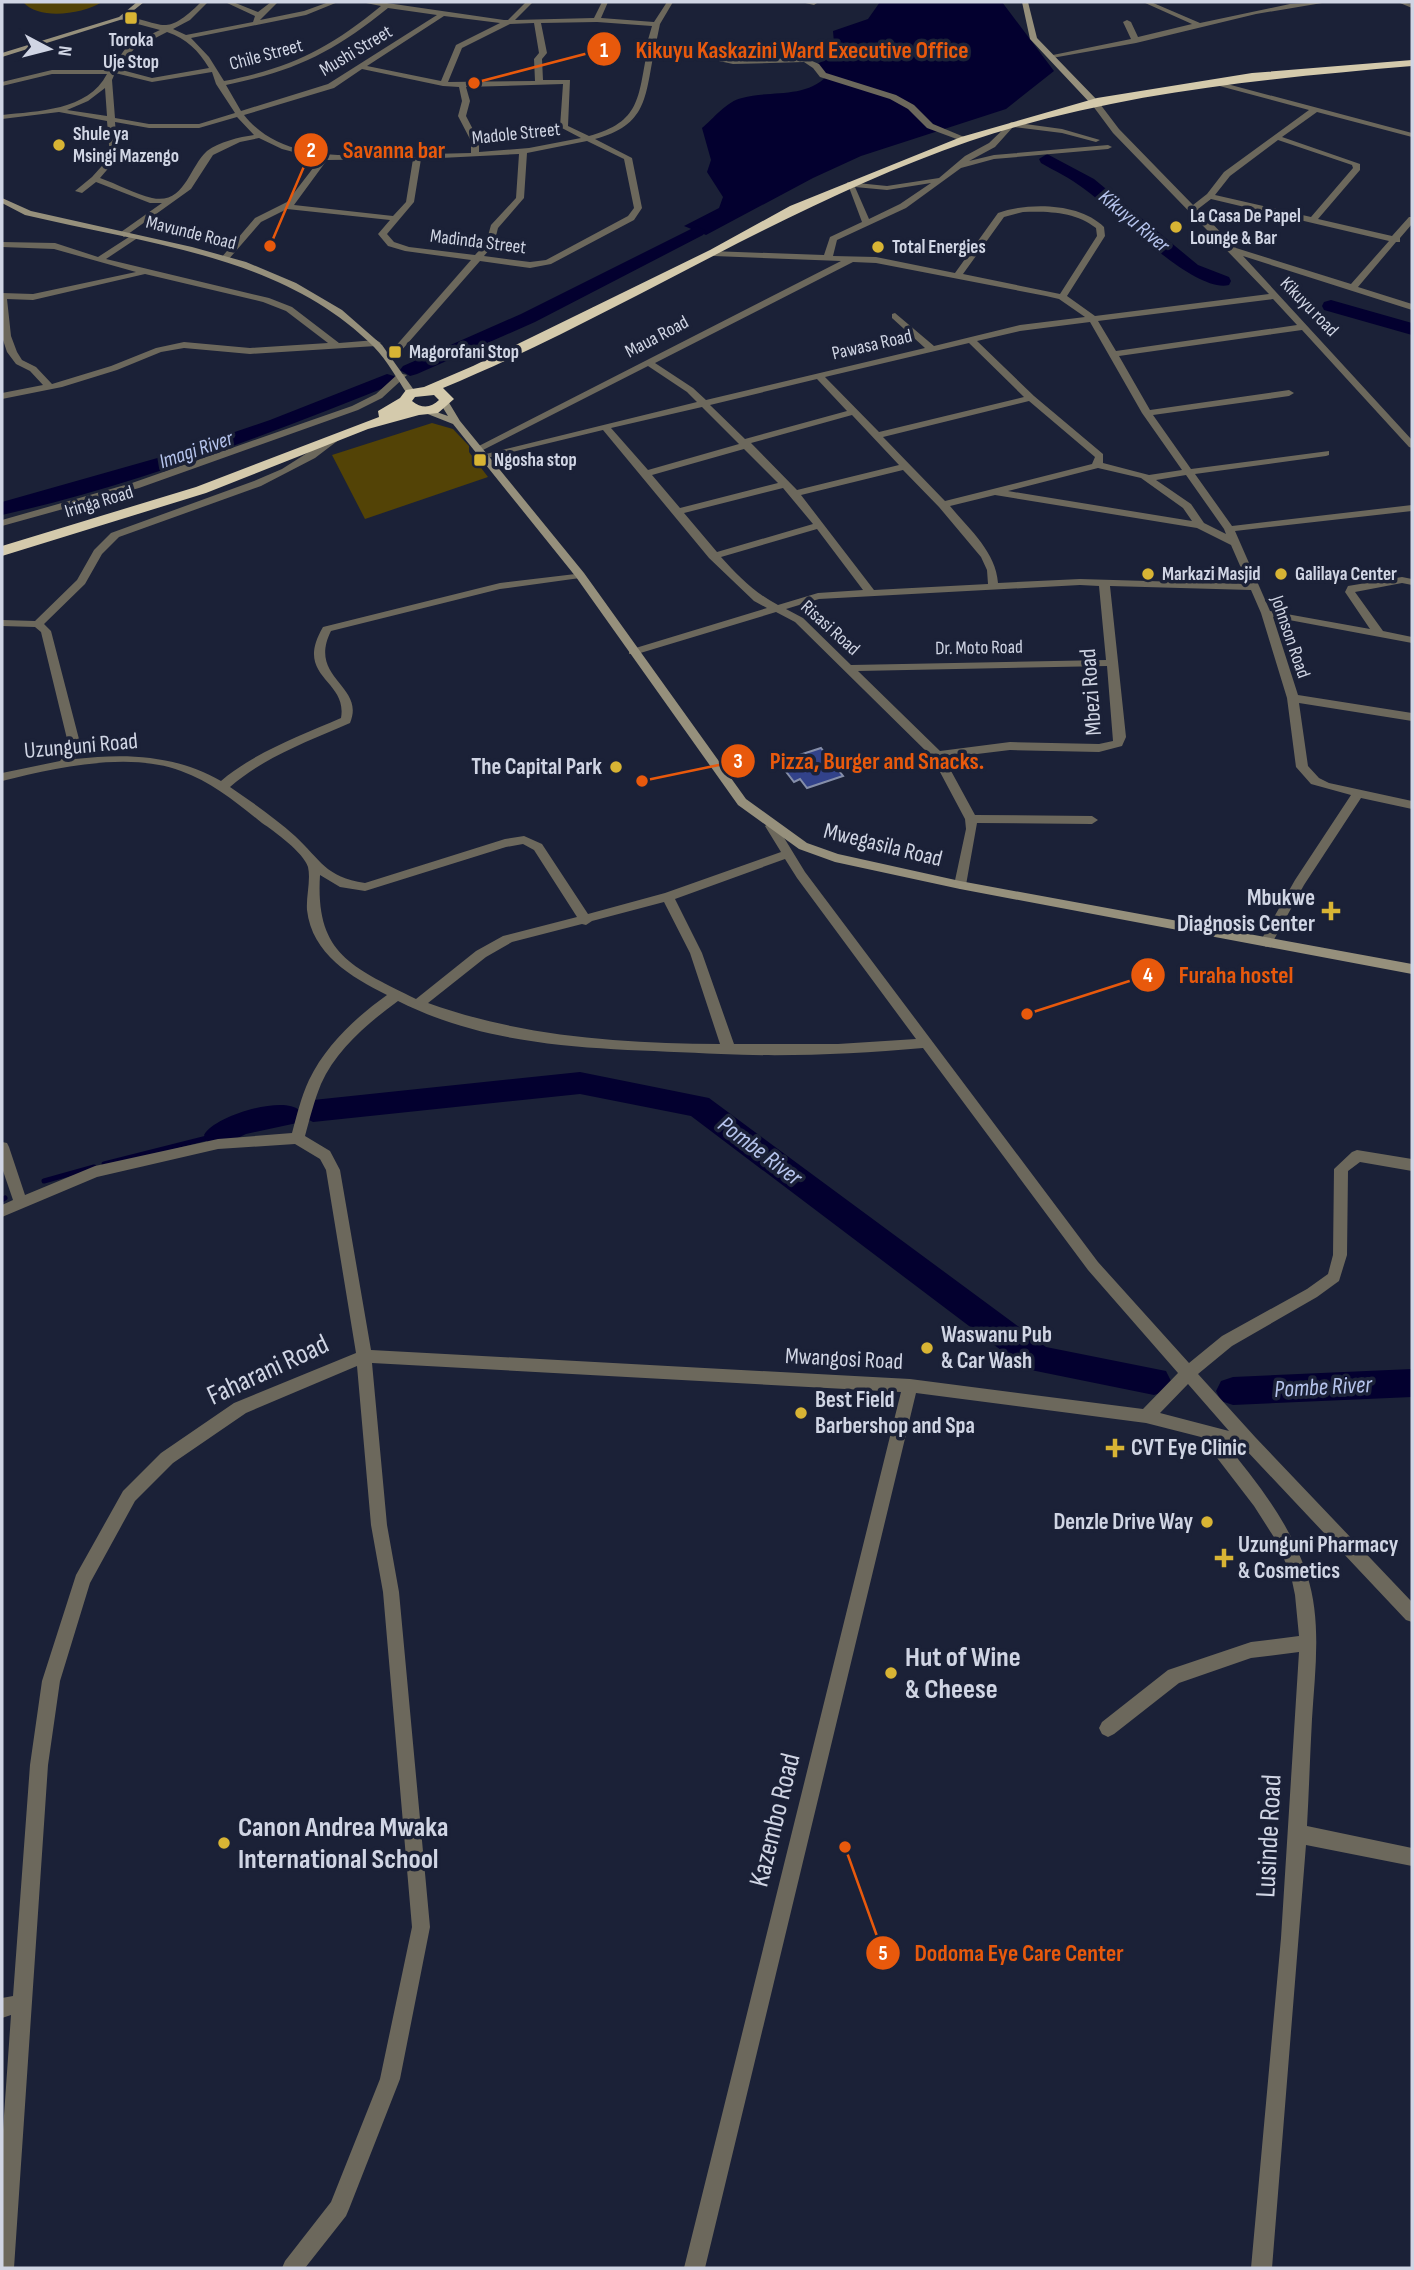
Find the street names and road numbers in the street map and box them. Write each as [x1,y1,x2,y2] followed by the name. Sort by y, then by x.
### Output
[315,20,397,82] street label: Mushi Street
[227,34,305,76] street label: Chile Street
[471,118,562,150] street label: Madole Street
[144,211,238,255] street label: Mavunde Road
[429,225,528,259] street label: Madinda Street
[1275,272,1343,342] street label: Kikuyu road
[621,311,693,363] street label: Maua Road
[830,325,914,365] street label: Pawasa Road
[62,481,136,523] street label: Iringa Road
[1265,592,1315,681] street label: Johnson Road
[796,596,864,660] street label: Risasi Road
[935,636,1023,660] street label: Dr. Moto Road
[1074,648,1108,736] street label: Mbezi Road
[23,727,139,765] street label: Uzunguni Road
[821,817,945,873] street label: Mwegasila Road
[202,1328,334,1412] street label: Faharani Road
[784,1342,904,1376] street label: Mwangosi Road
[742,1750,808,1890] street label: Kazembo Road
[1249,1774,1289,1898] street label: Lusinde Road

